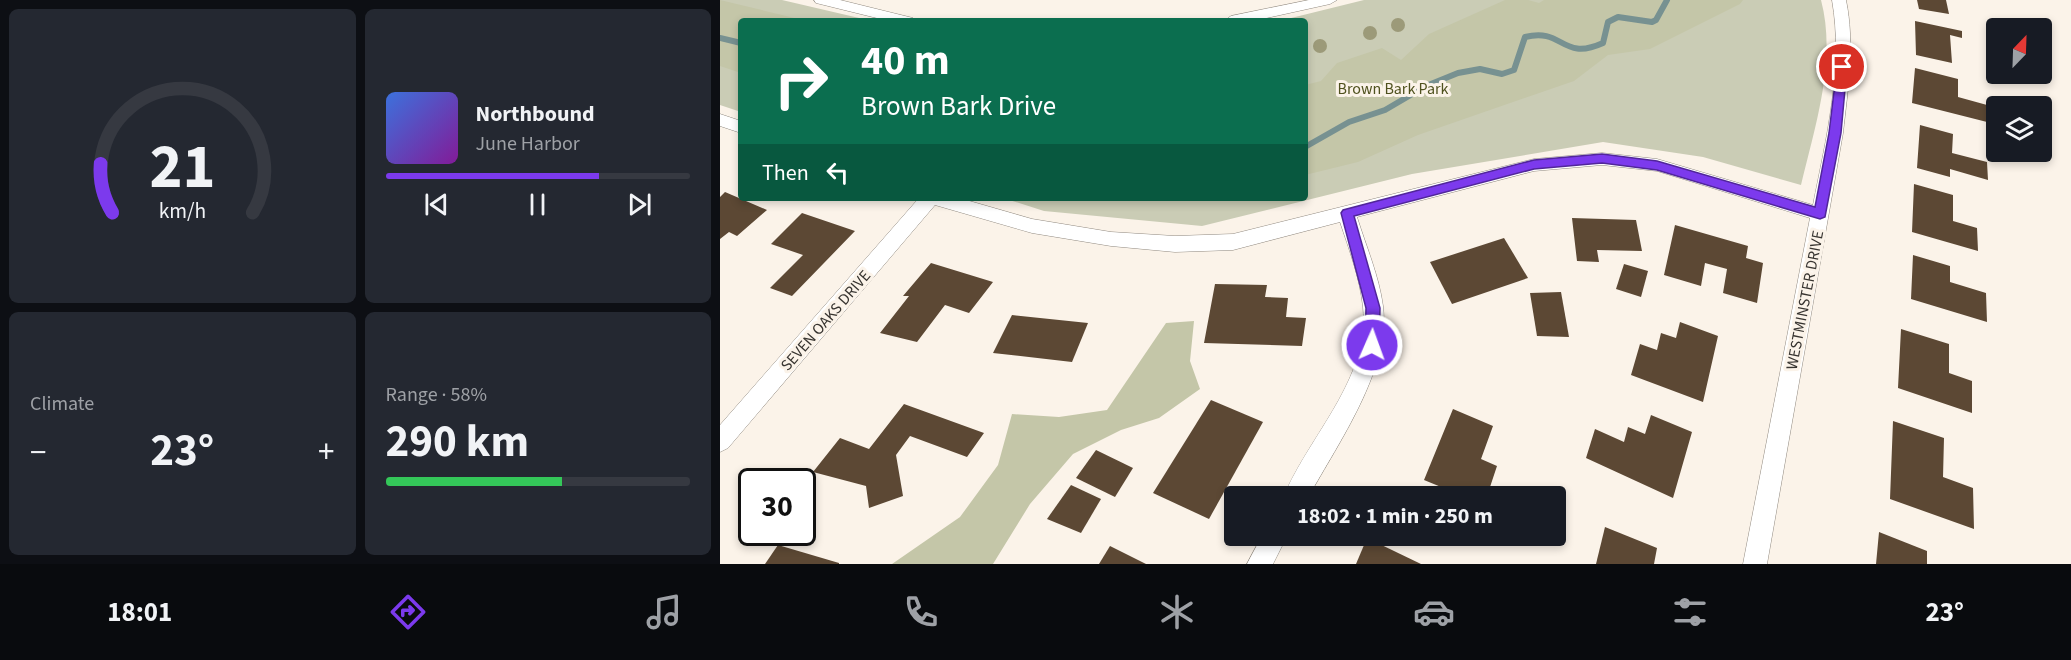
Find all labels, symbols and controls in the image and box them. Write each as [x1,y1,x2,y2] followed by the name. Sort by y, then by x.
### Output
[1986,18,2052,84] north arrow
[1986,18,2052,162] map controls
[861,31,950,91] text: 40 m
[1816,41,1867,92] pin
[762,42,840,120] icon: right
[1825,50,1858,83] icon: arrive
[1338,78,1449,100] park label: Brown Bark Park
[861,87,1056,126] text: Brown Bark Drive
[1986,96,2052,162] button: layers
[476,98,595,130] text: Northbound
[149,123,215,212] text: 21
[476,130,580,158] text: June Harbor
[821,156,854,189] icon: left
[762,157,809,189] text: Then
[420,188,453,221] icon: previous
[521,188,554,221] icon: pause
[623,188,656,221] icon: next
[158,197,206,228] text: km/h
[1781,229,1829,372] street label: WESTMINSTER DRIVE
[776,265,876,376] street label: SEVEN OAKS DRIVE
[1340,313,1404,377] position arrow
[386,381,487,409] text: Range · 58%
[30,390,94,418] text: Climate
[386,410,529,474] text: 290 km
[150,419,214,483] text: 23°
[30,429,46,476] text: −
[318,429,334,476] text: +
[738,468,816,546] speed limit sign: 30
[1297,500,1493,532] text: 18:02 · 1 min · 250 m
[387,591,429,633] icon: directions
[643,591,685,633] icon: music
[900,591,942,633] icon: phone
[1156,591,1198,633] icon: climate
[1413,591,1455,633] icon: car
[1669,591,1711,633] icon: filters
[107,593,172,632] text: 18:01
[1925,593,1964,632] text: 23°

